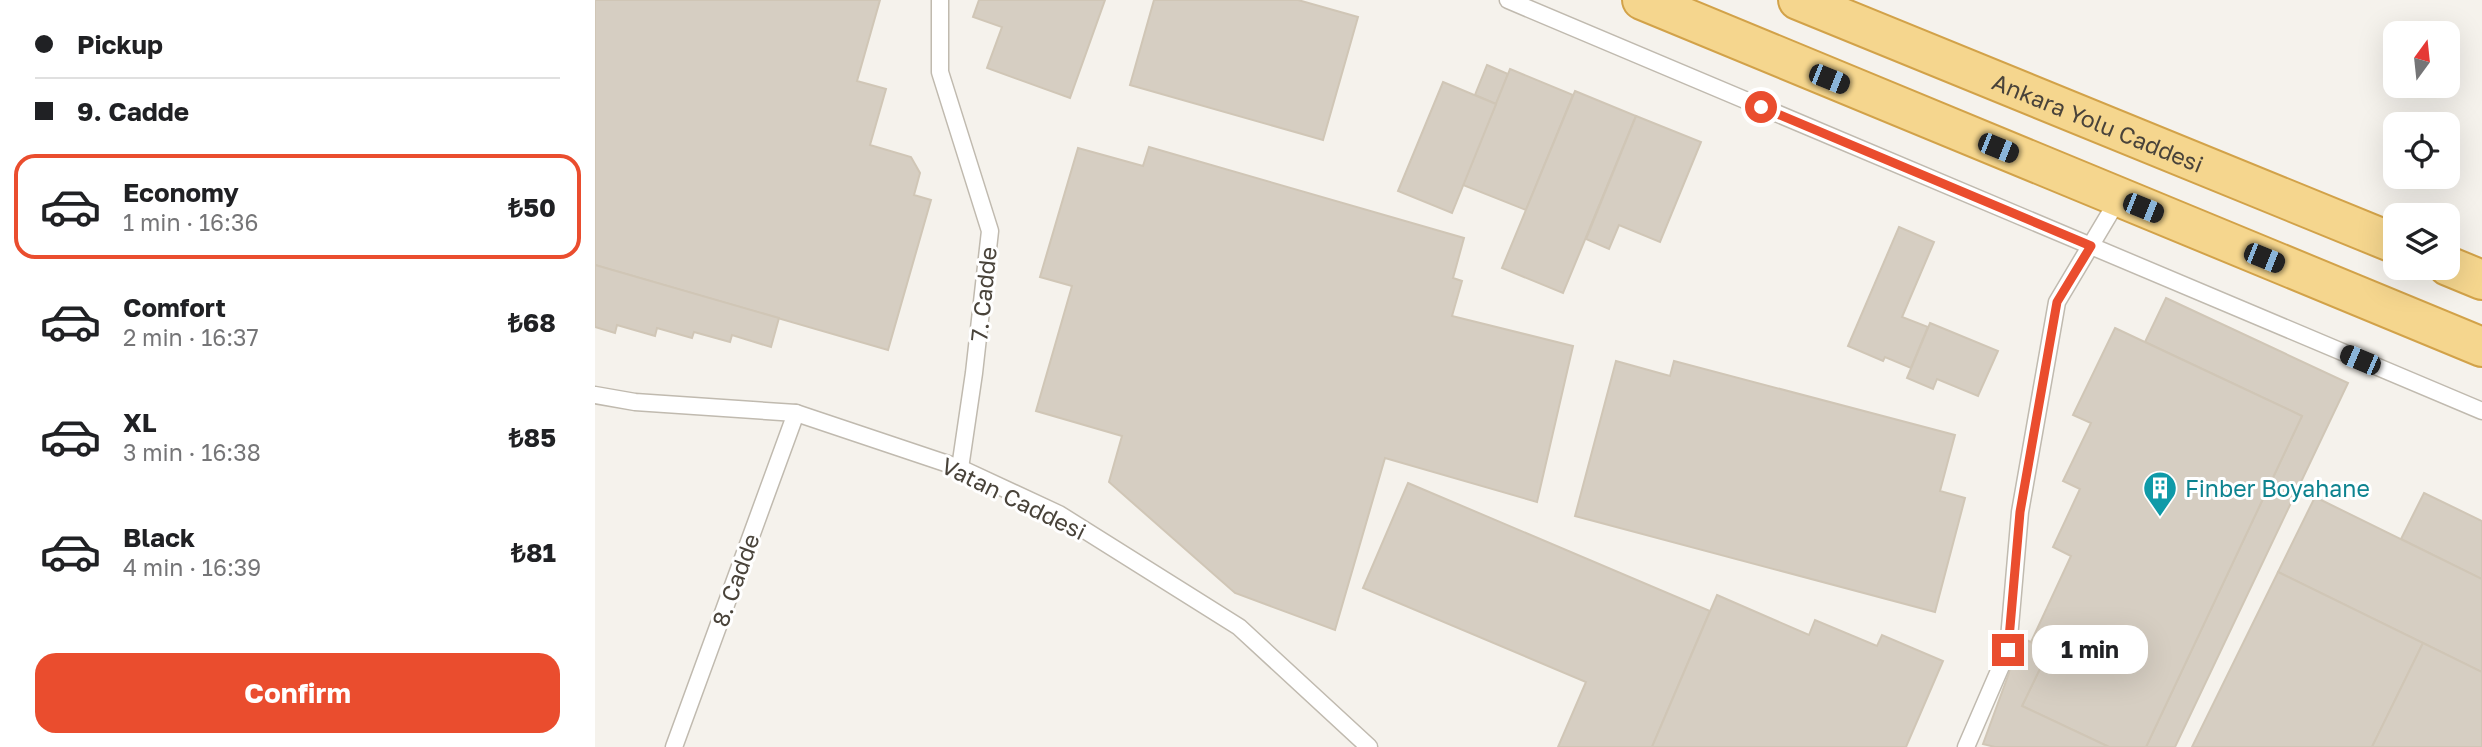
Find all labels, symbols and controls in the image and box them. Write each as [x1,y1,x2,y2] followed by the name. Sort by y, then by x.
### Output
[2383,21,2461,98] north arrow
[2383,21,2460,280] map controls
[77,29,163,60] text: Pickup
[1806,61,1853,97] car
[1988,67,2208,178] street label: Ankara Yolu Caddesi
[1745,91,1777,123] route start
[77,96,189,127] text: 9. Cadde
[2383,112,2460,189] button: locate
[1975,130,2022,166] car
[39,175,102,238] icon: car
[123,177,239,208] text: Economy
[2120,190,2167,226] car
[508,192,556,223] text: ₺50
[2383,203,2460,280] button: layers
[123,208,258,236] text: 1 min · 16:36
[2241,240,2288,276] car
[964,245,1002,343] street label: 7. Cadde
[39,290,102,353] icon: car
[123,292,226,323] text: Comfort
[508,307,556,338] text: ₺68
[123,323,259,351] text: 2 min · 16:37
[2337,342,2384,378] car
[39,405,102,468] icon: car
[123,407,157,438] text: XL
[509,422,556,453] text: ₺85
[123,438,261,466] text: 3 min · 16:38
[937,451,1091,545] street label: Vatan Caddesi
[2141,469,2179,518] building icon: Finber Boyahane
[2185,474,2370,502] place label: Finber Boyahane
[39,520,102,583] icon: car
[123,522,195,553] text: Black
[705,530,765,630] street label: 8. Cadde
[511,537,556,568] text: ₺81
[123,553,261,581] text: 4 min · 16:39
[2033,626,2148,674] callout: 1 min
[1992,634,2024,666] route end
[2061,635,2119,663] text: 1 min
[35,653,560,733] button: Confirm

